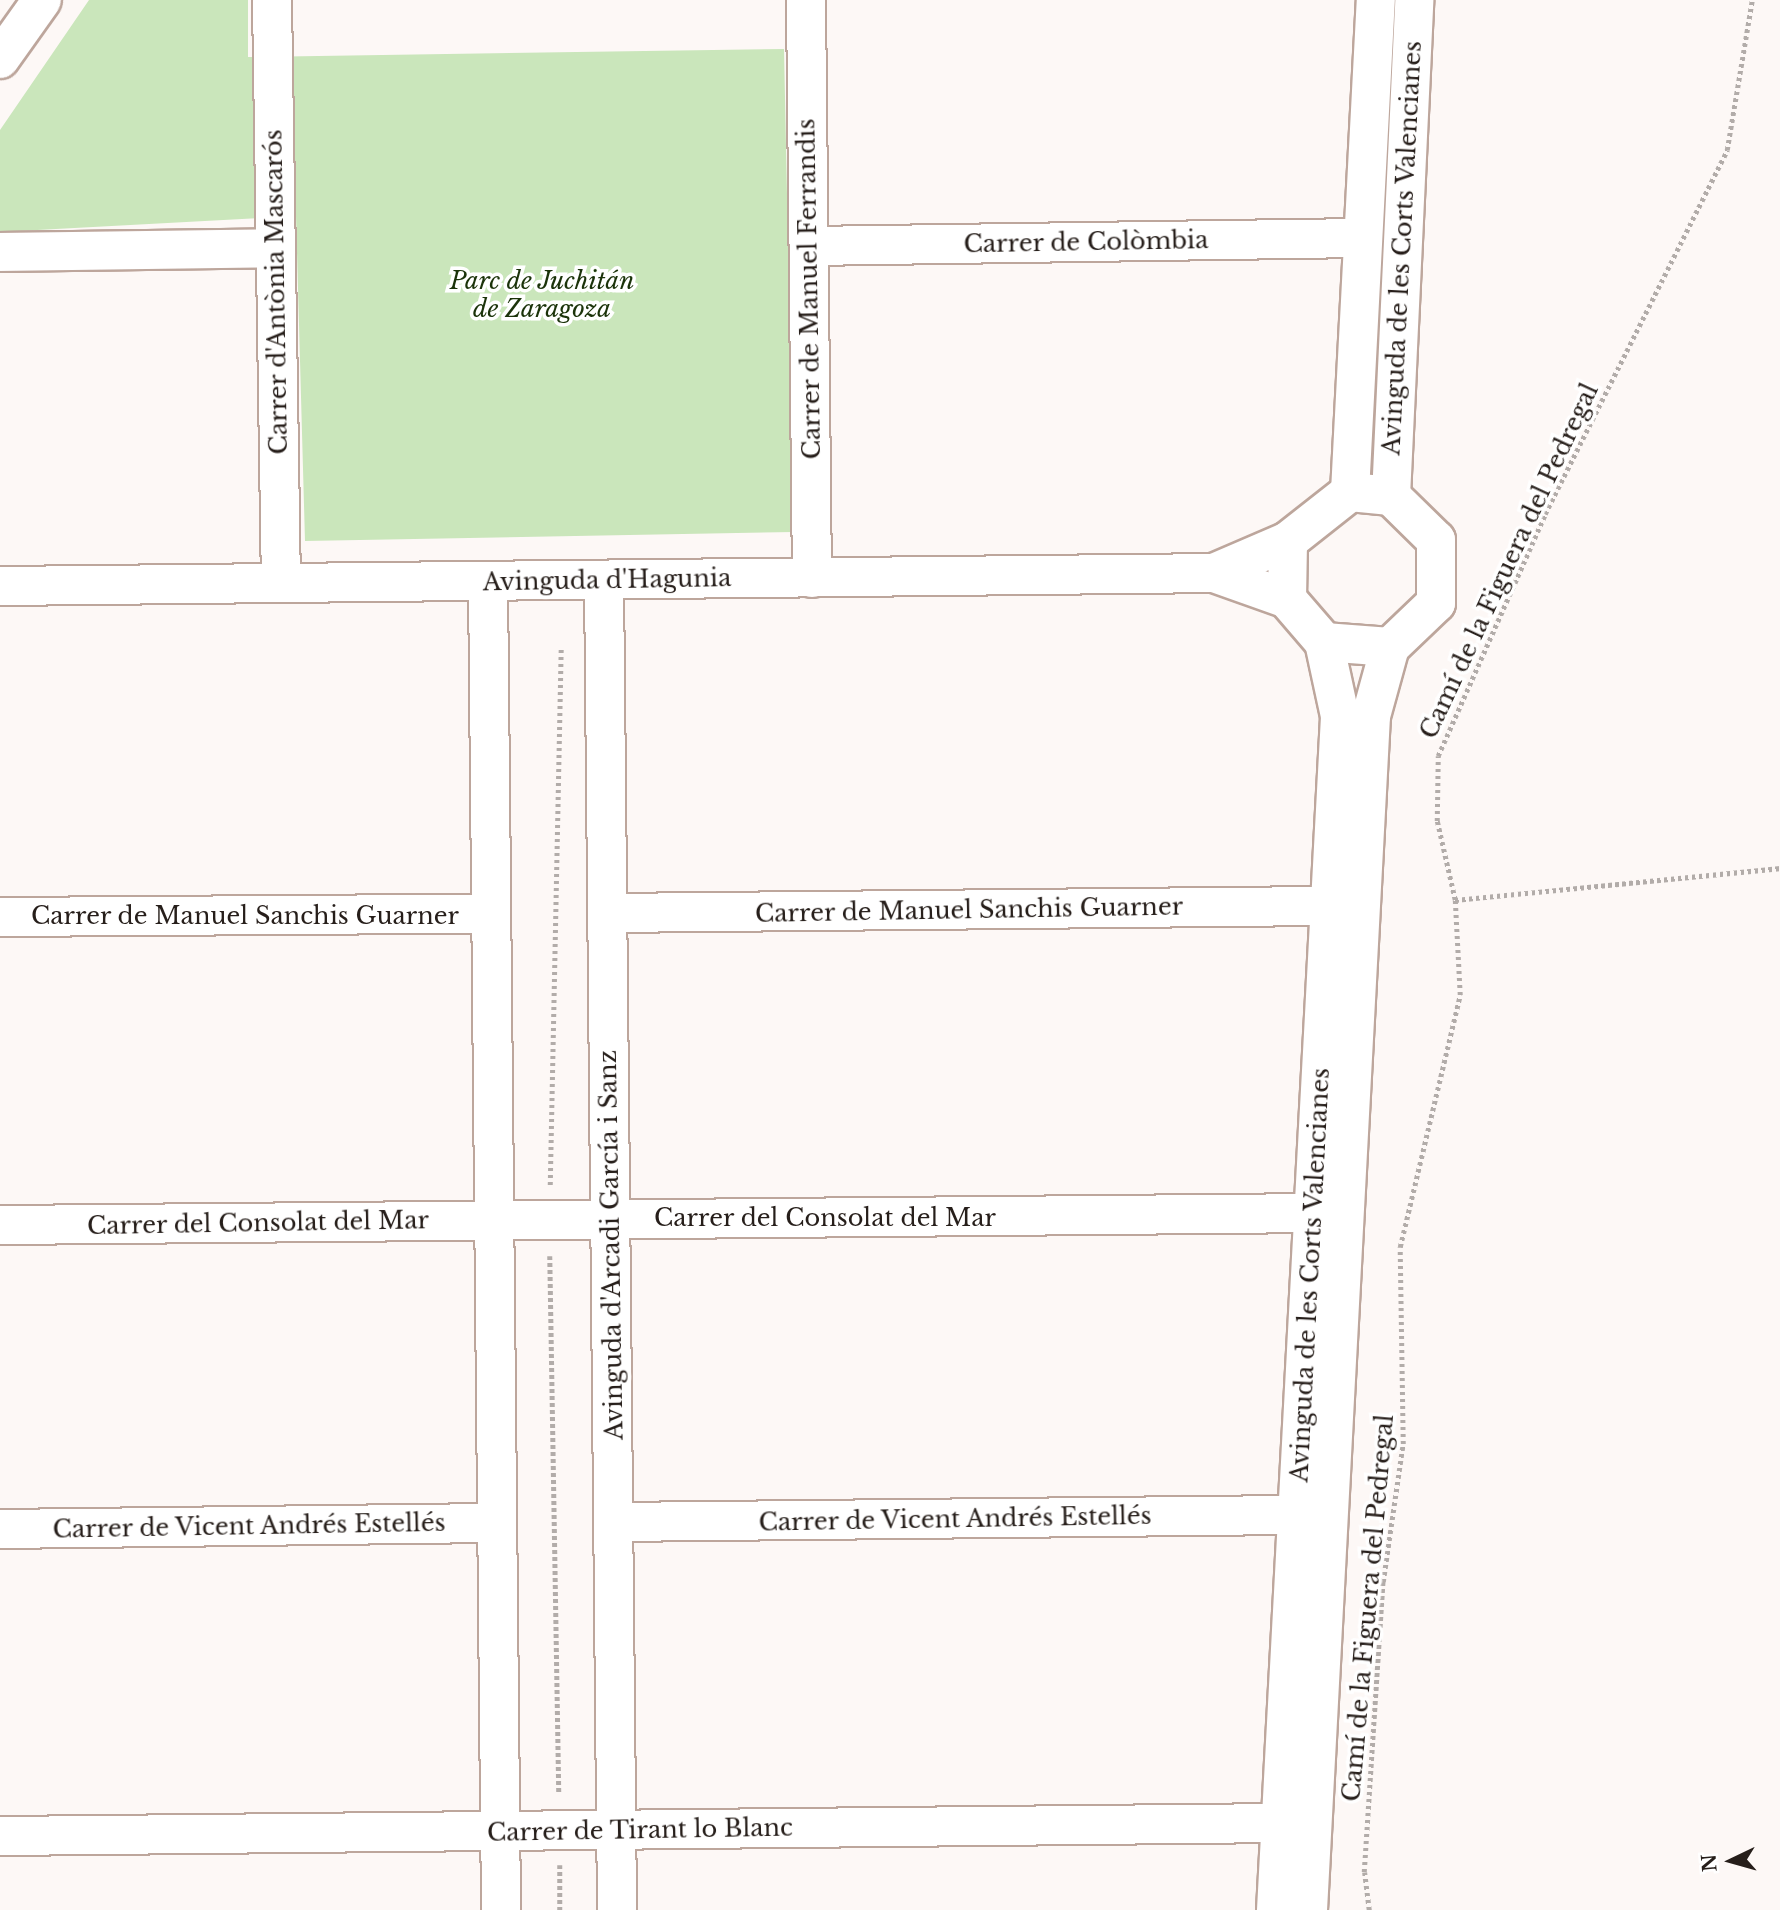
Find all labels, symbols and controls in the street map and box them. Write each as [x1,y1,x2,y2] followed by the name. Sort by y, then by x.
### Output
[1377,39,1427,457] street label: Avinguda de les Corts Valencianes
[792,118,826,460] street label: Carrer de Manuel Ferrandis
[259,129,293,455] street label: Carrer d'Antònia Mascarós
[963,225,1209,259] street label: Carrer de Colòmbia
[449,267,635,323] park label: Parc de Juchitán de Zaragoza
[1414,379,1604,743] street label: Camí de la Figuera del Pedregal
[482,563,732,597] street label: Avinguda d'Hagunia
[754,892,1184,928] street label: Carrer de Manuel Sanchis Guarner
[31,902,459,930] street label: Carrer de Manuel Sanchis Guarner
[593,1050,629,1440] street label: Avinguda d'Arcadi García i Sanz
[1285,1066,1335,1484] street label: Avinguda de les Corts Valencianes
[654,1204,996,1232] street label: Carrer del Consolat del Mar
[86,1206,430,1240] street label: Carrer del Consolat del Mar
[1337,1413,1399,1803] street label: Camí de la Figuera del Pedregal
[757,1501,1153,1537] street label: Carrer de Vicent Andrés Estellés
[51,1508,447,1544] street label: Carrer de Vicent Andrés Estellés
[486,1813,794,1847] street label: Carrer de Tirant lo Blanc
[1696,1826,1766,1896] north arrow
[1697,1853,1722,1873] text: N

